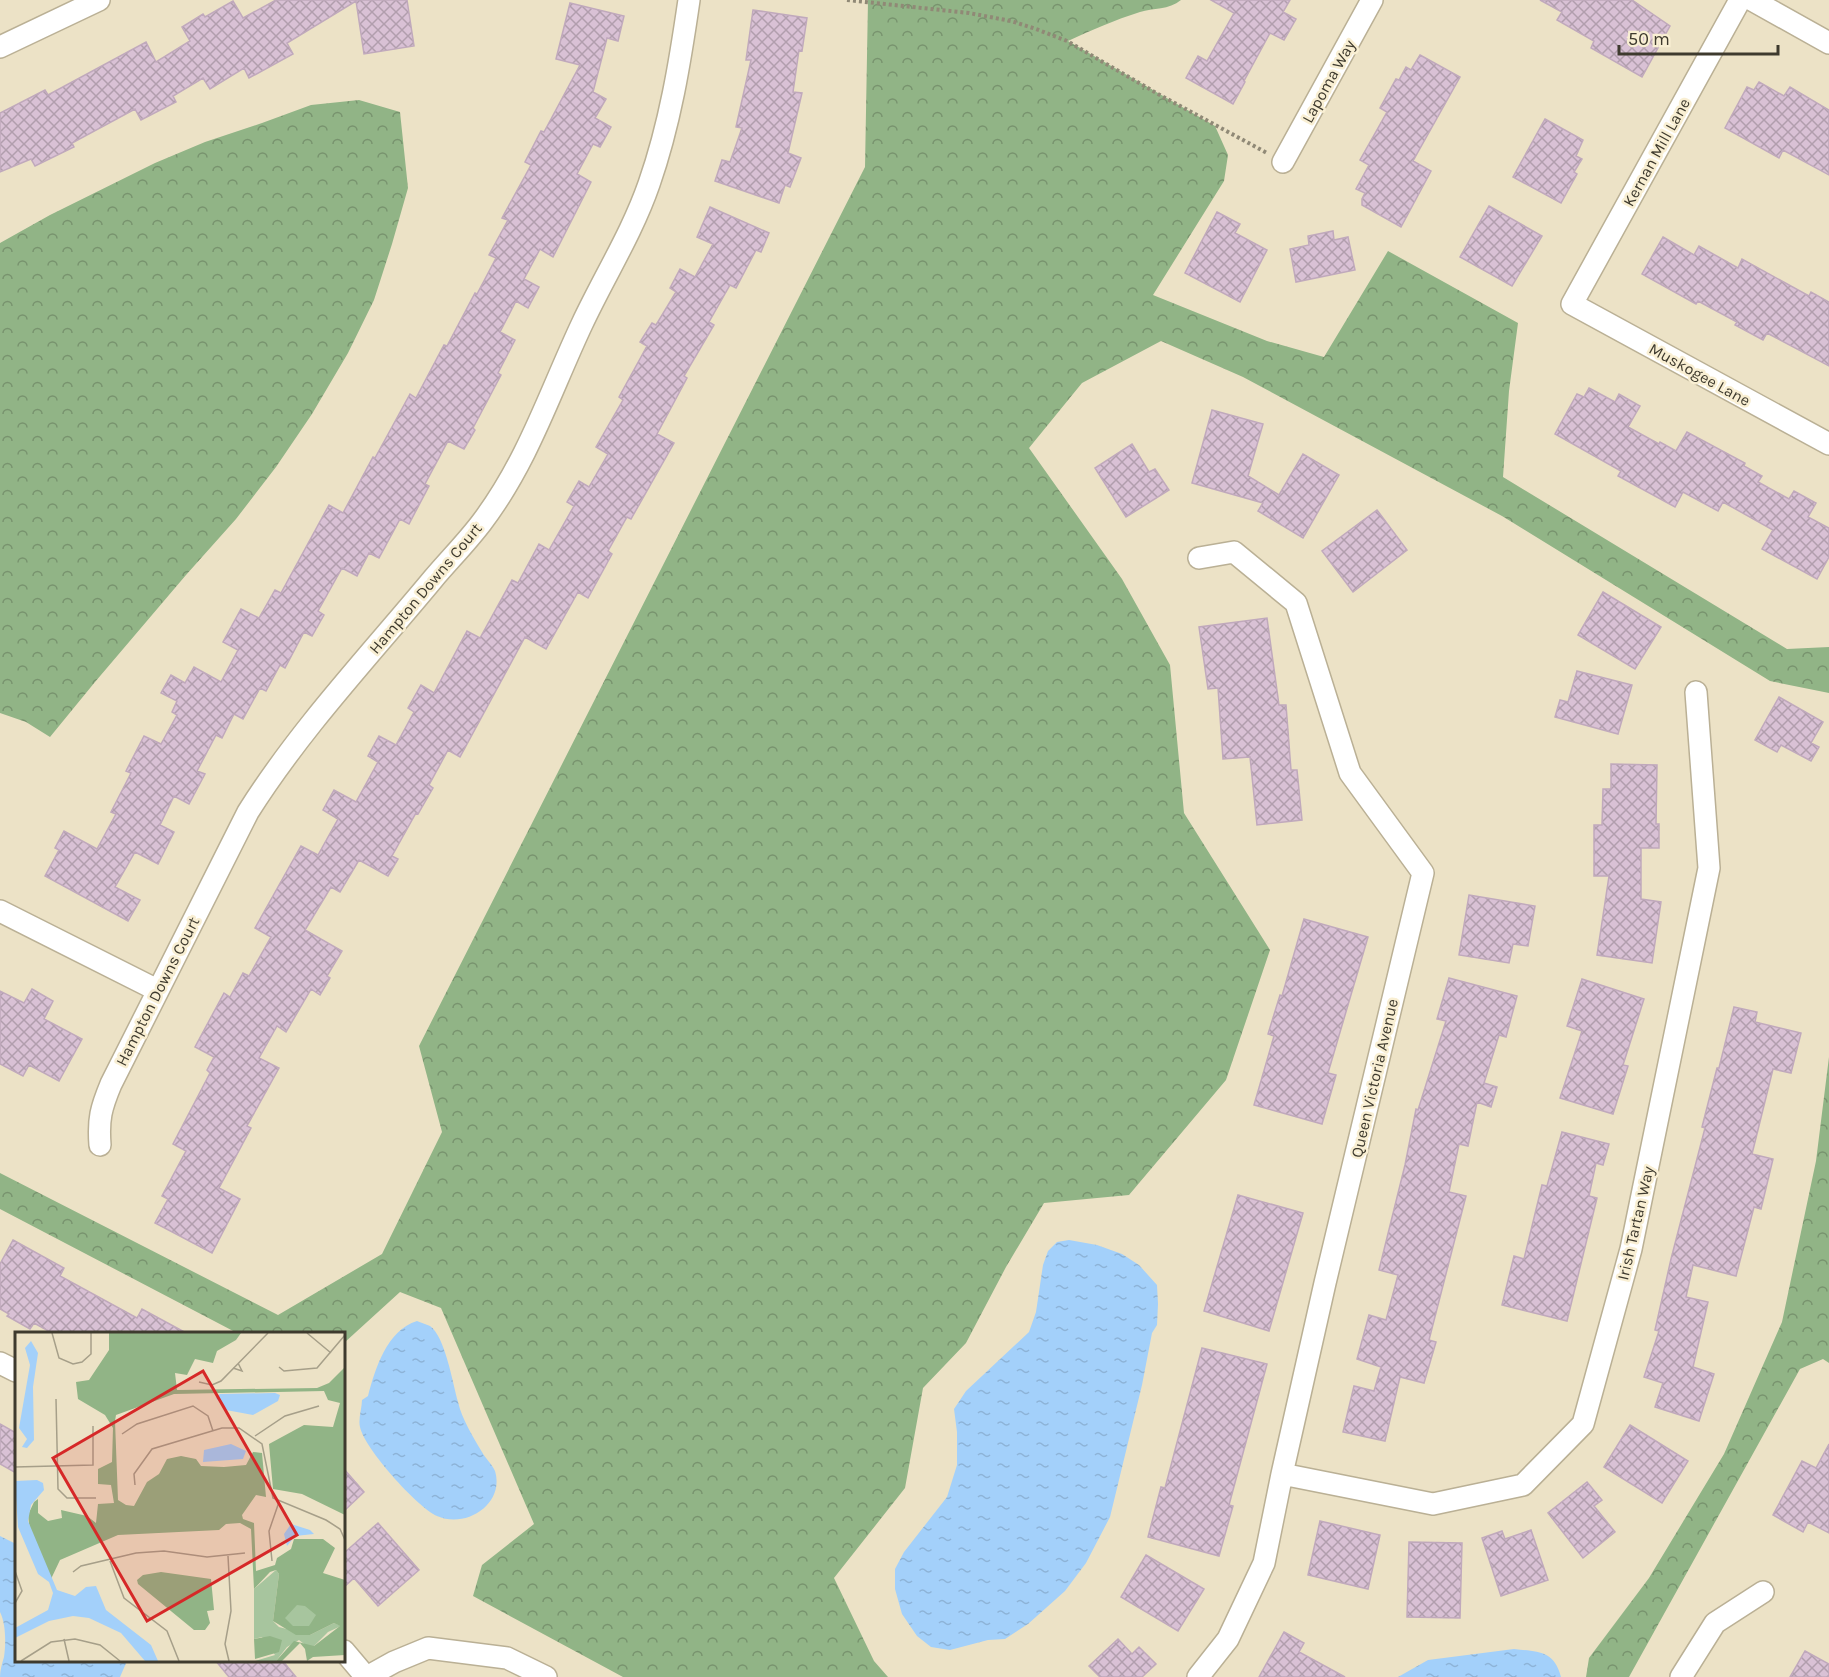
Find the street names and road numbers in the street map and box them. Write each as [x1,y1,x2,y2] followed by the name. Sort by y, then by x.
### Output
[1298,36,1359,126] street label: Lapoma Way
[1619,95,1694,210] street label: Kernan Mill Lane
[1646,339,1754,410] street label: Muskogee Lane
[365,519,486,658] street label: Hampton Downs Court
[112,913,203,1069] street label: Hampton Downs Court
[1347,997,1402,1159] street label: Queen Victoria Avenue
[1613,1164,1658,1282] street label: Irish Tartan Way

